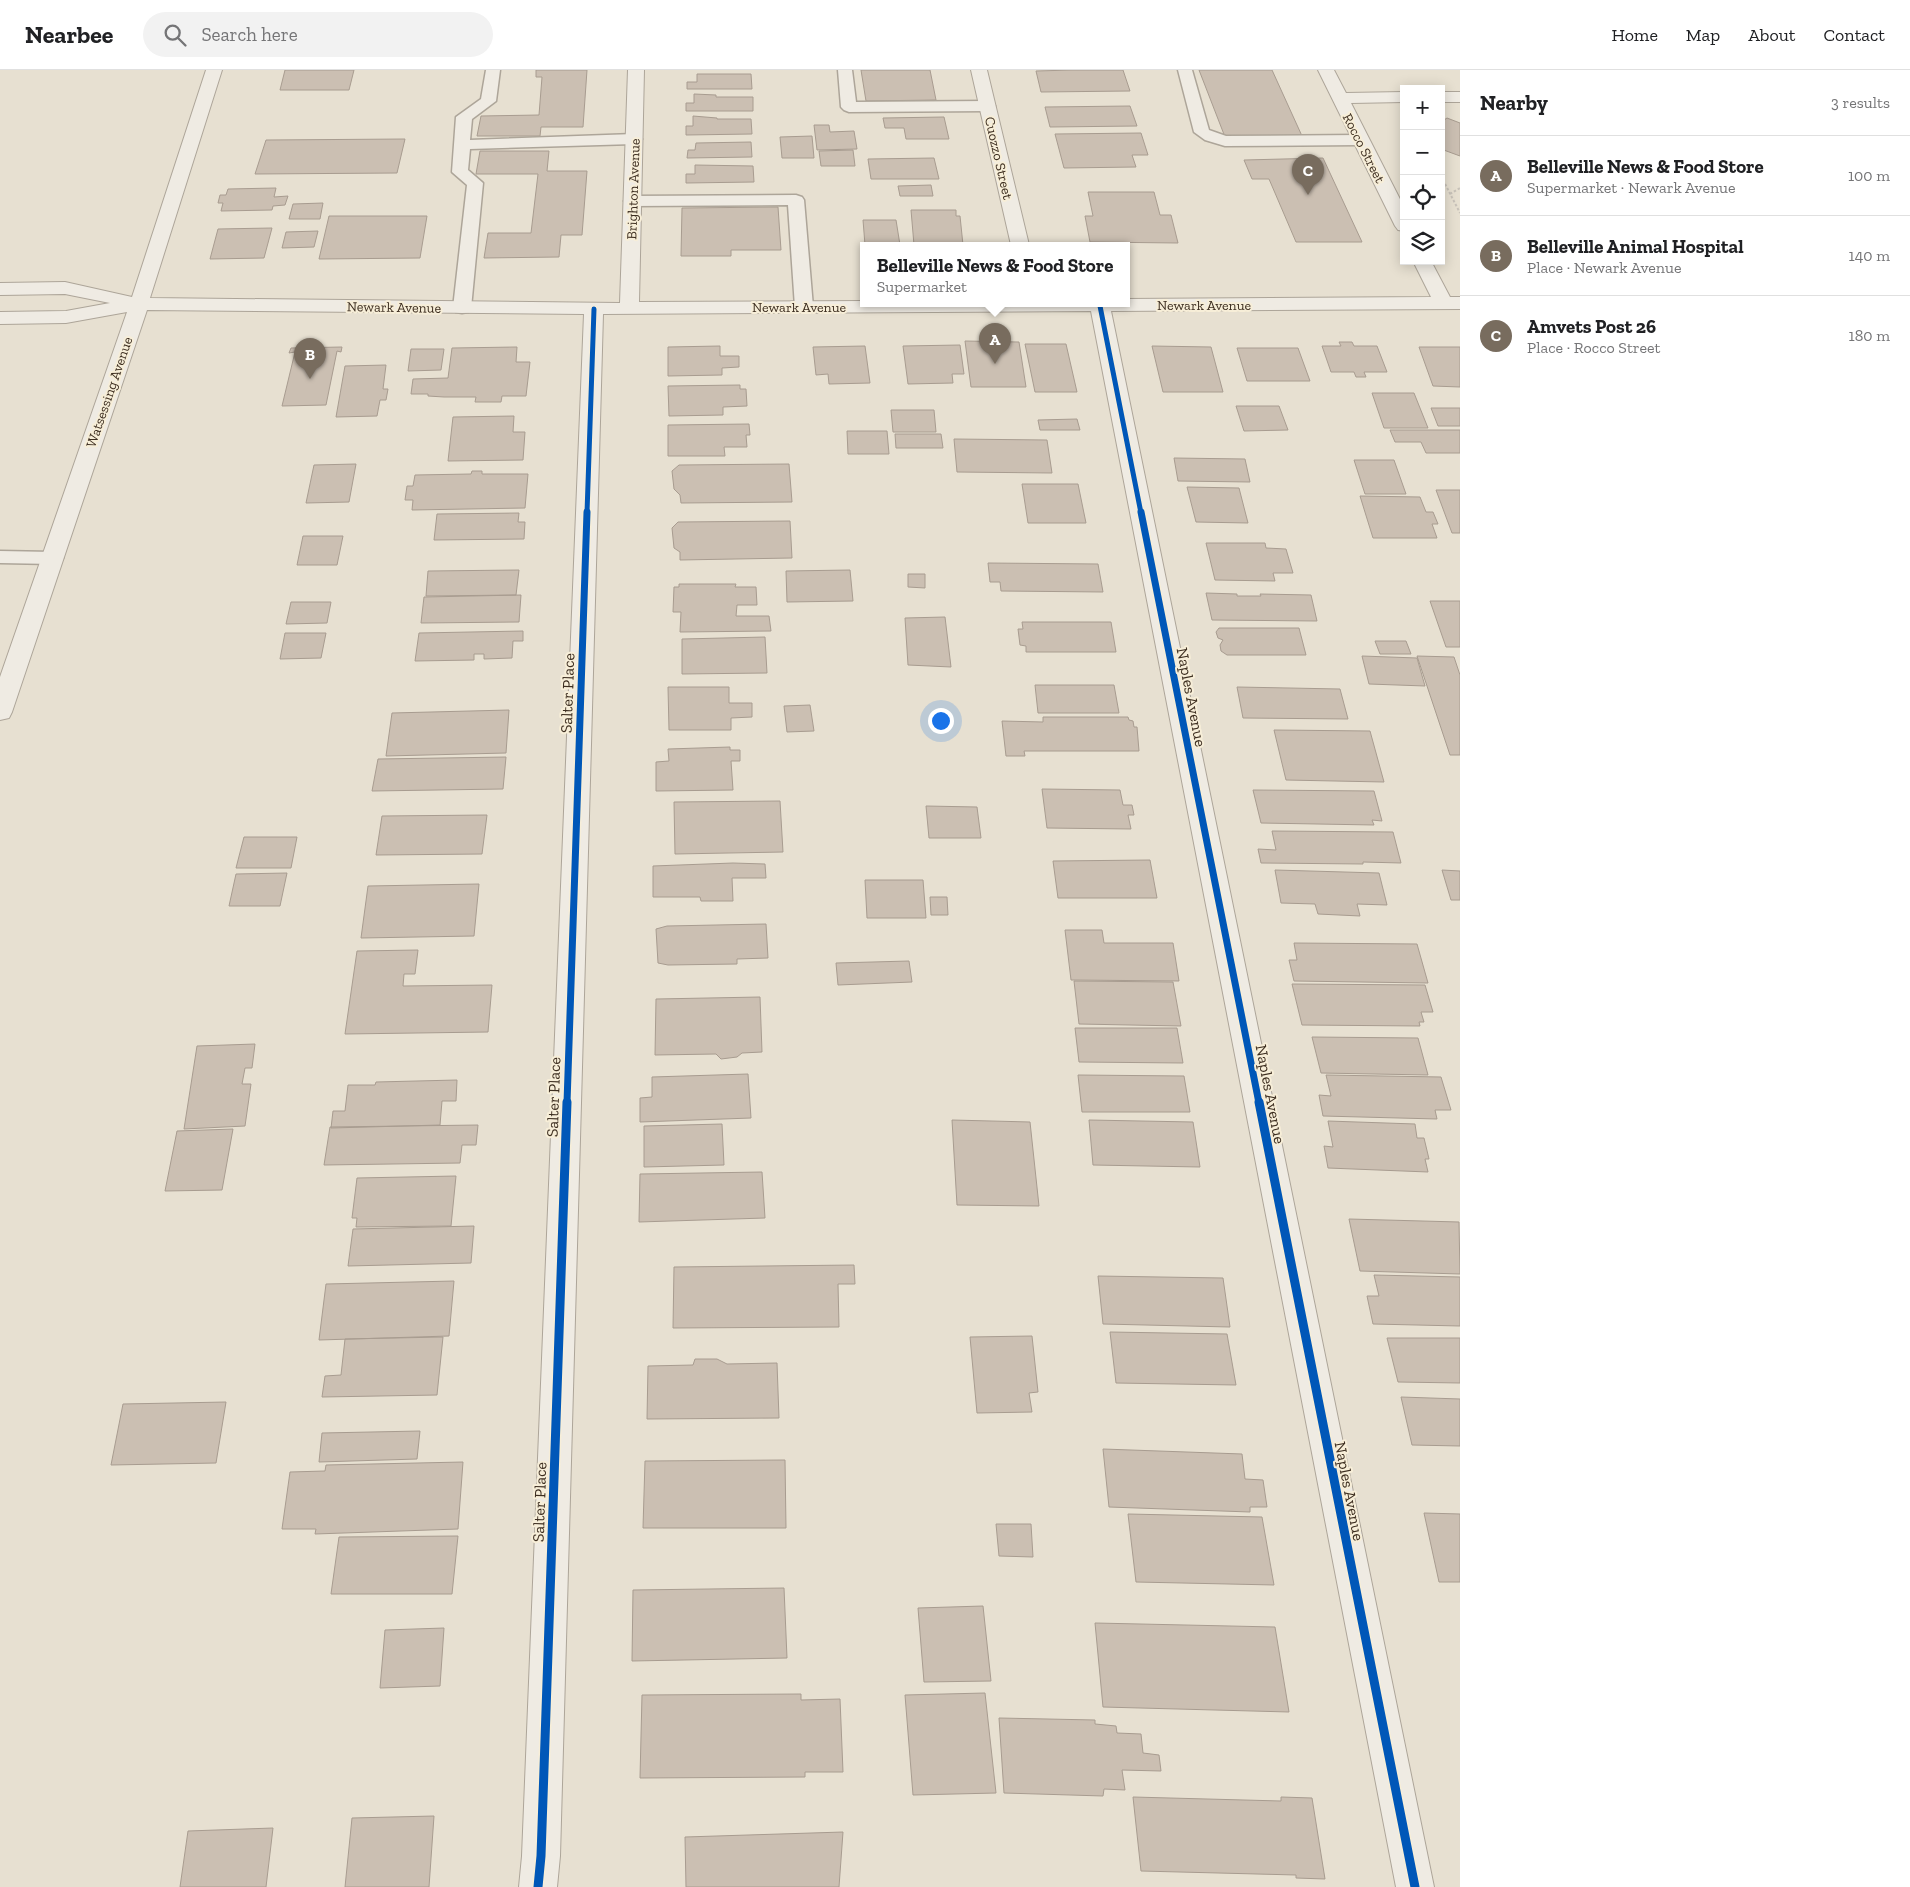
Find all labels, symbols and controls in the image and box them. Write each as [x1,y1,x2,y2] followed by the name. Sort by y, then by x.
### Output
[143,12,493,57] search box
[25,20,113,49] text: Nearbee
[161,21,189,49] icon: search
[201,23,298,46] text: Search here
[1611,24,1658,46] text: Home
[1686,24,1720,46] text: Map
[1748,24,1795,46] text: About
[1823,24,1885,46] text: Contact
[1400,85,1445,265] map controls
[1400,85,1445,130] button: +
[1480,90,1548,115] text: Nearby
[1831,93,1890,112] text: 3 results
[1339,111,1389,187] street label: Rocco Street
[981,115,1016,202] street label: Cuozzo Street
[1400,130,1445,175] button: −
[623,138,644,240] street label: Brighton Avenue
[1292,154,1324,195] pin: C
[1527,155,1764,178] text: Belleville News & Food Store
[1491,166,1502,185] text: A
[1848,166,1890,185] text: 100 m
[1400,175,1445,220] button: locate
[1527,178,1736,197] text: Supermarket · Newark Avenue
[1400,220,1445,265] button: layers
[1527,235,1744,258] text: Belleville Animal Hospital
[860,242,1130,307] popup
[1491,246,1501,265] text: B
[1849,246,1890,265] text: 140 m
[877,254,1113,277] text: Belleville News & Food Store
[1527,258,1681,277] text: Place · Newark Avenue
[877,277,967,296] text: Supermarket
[1157,297,1251,314] street label: Newark Avenue
[347,298,442,317] street label: Newark Avenue
[752,299,846,316] street label: Newark Avenue
[1527,315,1656,338] text: Amvets Post 26
[979,323,1011,364] pin: A
[1491,326,1501,345] text: C
[1849,326,1890,345] text: 180 m
[83,334,137,450] street label: Watsessing Avenue
[294,338,326,379] pin: B
[1527,338,1661,357] text: Place · Rocco Street
[1173,646,1210,748] street label: Naples Avenue
[557,653,578,733] street label: Salter Place
[928,708,954,734] your location
[1252,1043,1289,1145] street label: Naples Avenue
[543,1057,564,1137] street label: Salter Place
[1331,1440,1368,1542] street label: Naples Avenue
[529,1462,550,1542] street label: Salter Place

